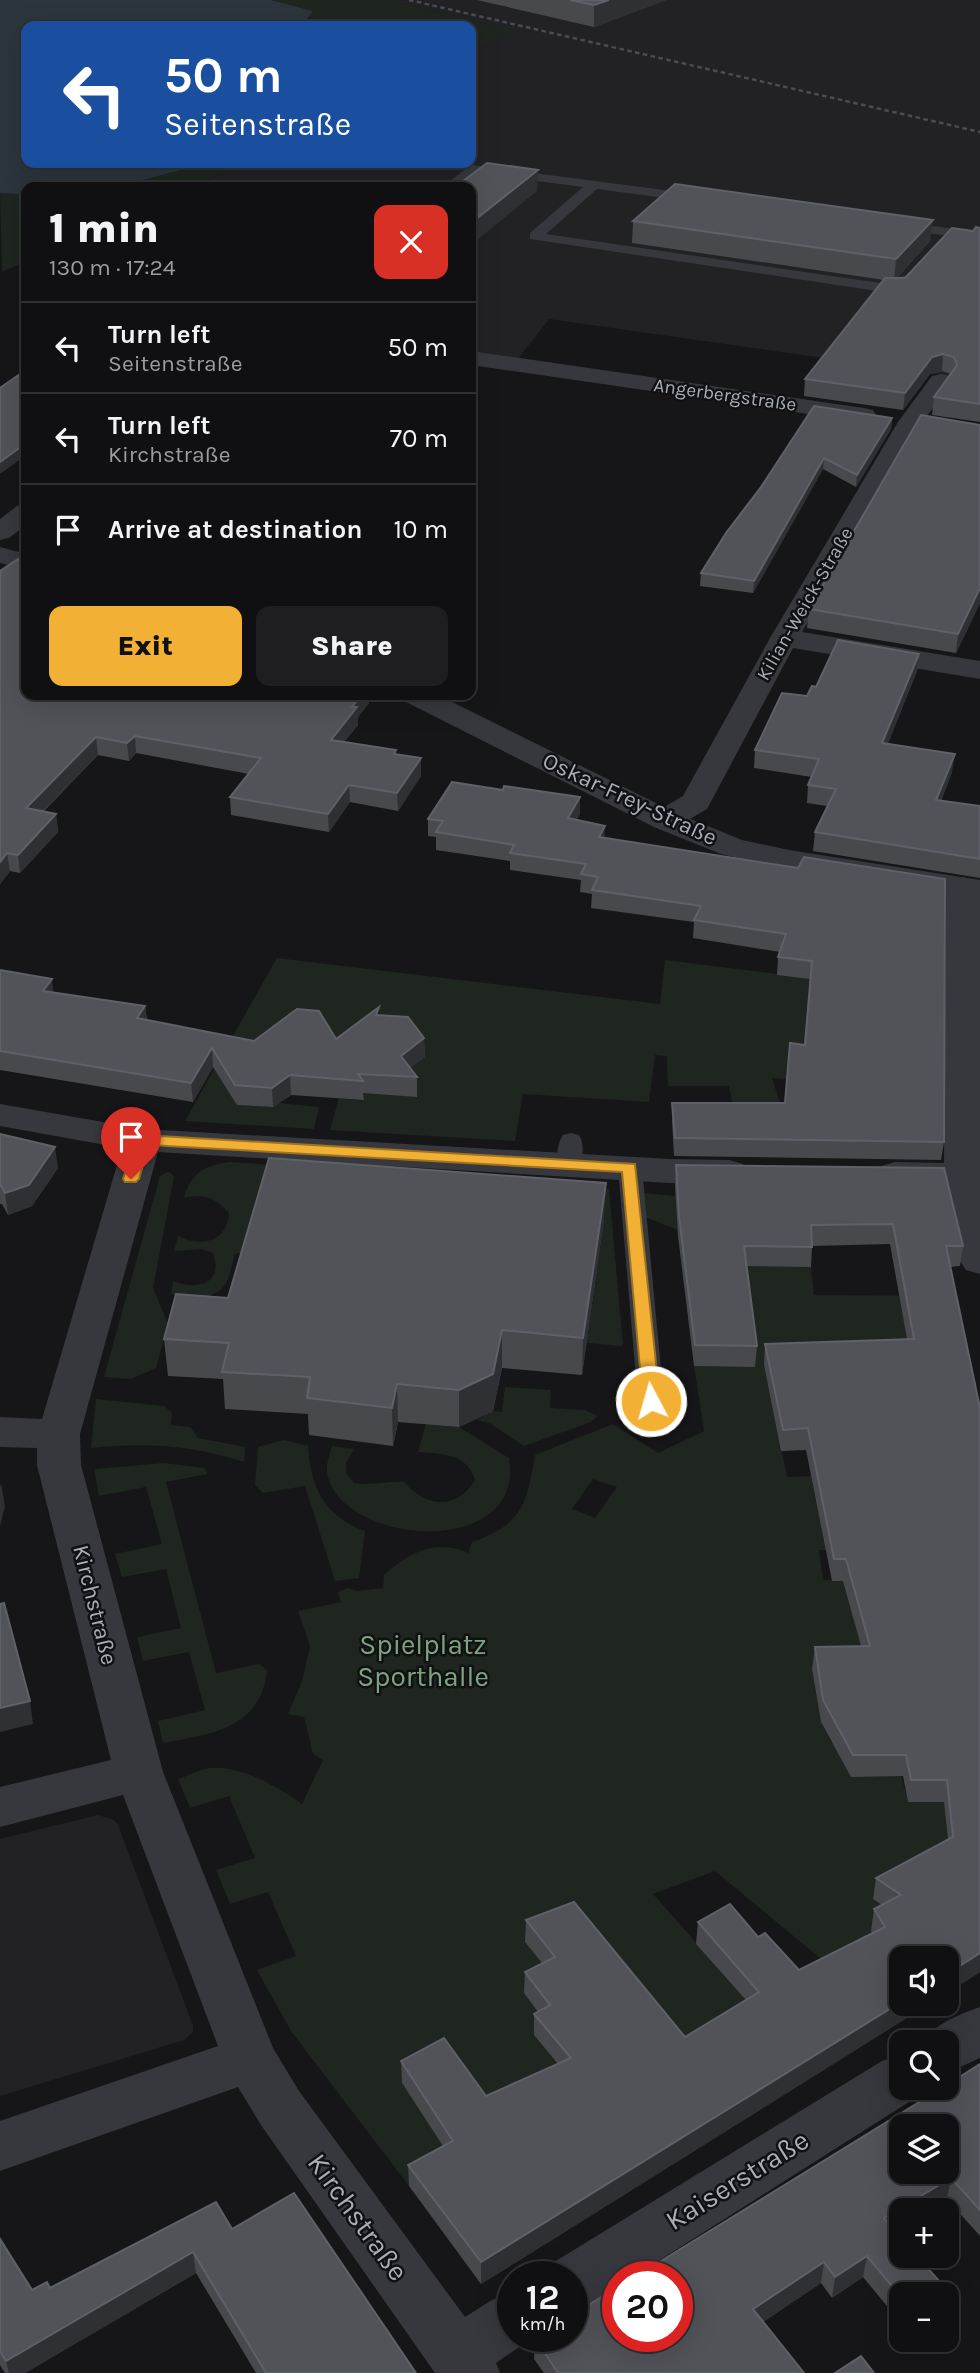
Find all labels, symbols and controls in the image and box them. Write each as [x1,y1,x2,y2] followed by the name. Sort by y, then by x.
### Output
[164,47,282,104] text: 50 m
[49,49,140,140] icon: left
[164,106,351,143] text: Seitenstraße
[49,203,159,253] text: 1 min
[374,205,448,279] button: close
[49,254,176,281] text: 130 m · 17:24
[108,319,210,350] text: Turn left
[49,329,87,367] icon: left
[387,332,448,363] text: 50 m
[108,350,243,377] text: Seitenstraße
[652,374,798,416] street label: Angerbergstraße
[108,410,210,441] text: Turn left
[49,420,87,458] icon: left
[390,423,448,454] text: 70 m
[108,441,231,468] text: Kirchstraße
[49,511,87,549] icon: arrive
[108,514,362,545] text: Arrive at destination
[393,514,448,545] text: 10 m
[752,524,858,684] street label: Kilian-Weick-Straße
[49,606,242,686] button: Exit
[256,606,448,686] button: Share
[539,747,721,851] street label: Oskar-Frey-Straße
[101,1107,161,1179] pin
[112,1118,150,1156] icon: arrive
[614,1364,688,1438] position arrow
[67,1542,123,1668] street label: Kirchstraße
[357,1628,489,1693] park label: Spielplatz Sporthalle
[889,1946,959,2352] map controls
[889,1946,959,2016] button: sound
[889,2030,959,2100] button: search
[889,2114,959,2184] button: layers
[659,2123,815,2237] street label: Kaiserstraße
[301,2147,415,2287] street label: Kirchstraße
[889,2198,959,2268] button: +
[602,2261,693,2352] speed limit sign: 20
[526,2277,559,2318] text: 12
[889,2282,959,2352] button: −
[520,2313,565,2335] text: km/h

